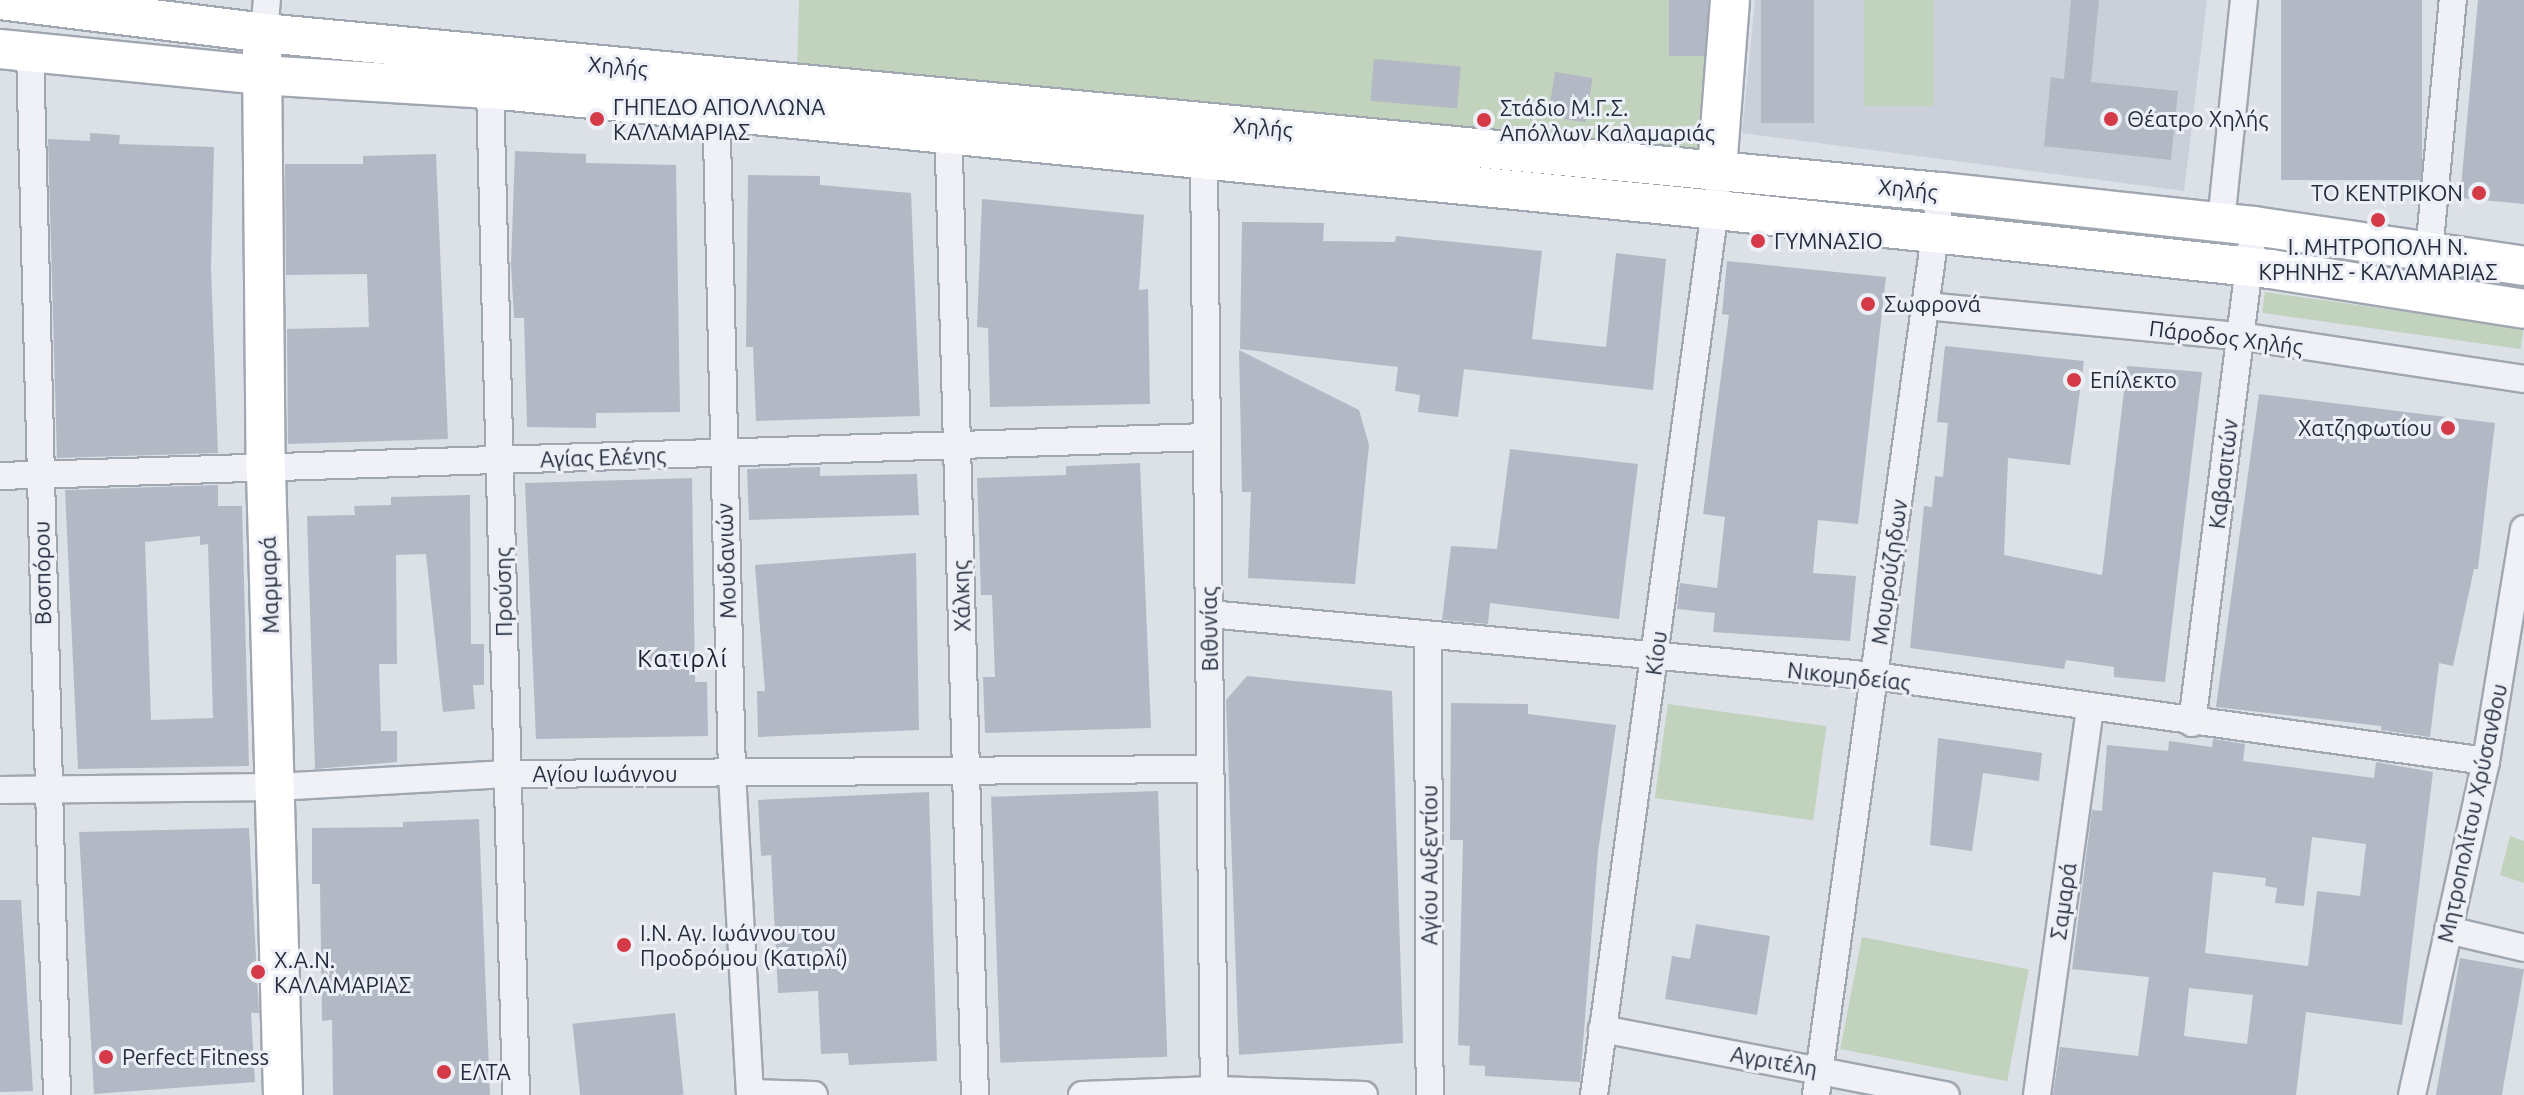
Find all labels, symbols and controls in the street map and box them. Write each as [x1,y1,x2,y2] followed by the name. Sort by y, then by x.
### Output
[587,50,649,82] street label: Χηλής
[613,93,825,144] place label: ΓΗΠΕΔΟ ΑΠΟΛΛΩΝΑ ΚΑΛΑΜΑΡΙΑΣ
[1500,94,1715,146] place label: Στάδιο Μ.Γ.Σ. Απόλλων Καλαμαριάς
[2127,106,2268,132] place label: Θέατρο Χηλής
[588,110,606,128] marker: ΓΗΠΕΔΟ ΑΠΟΛΛΩΝΑ ΚΑΛΑΜΑΡΙΑΣ
[2102,110,2120,128] marker: Θέατρο Χηλής
[1232,111,1294,143] street label: Χηλής
[1475,111,1493,129] marker: Στάδιο Μ.Γ.Σ. Απόλλων Καλαμαριάς
[1877,173,1939,205] street label: Χηλής
[2311,180,2463,206] place label: ΤΟ ΚΕΝΤΡΙΚΟΝ
[2470,184,2488,202] marker: ΤΟ ΚΕΝΤΡΙΚΟΝ
[2369,211,2387,229] marker: Ι. ΜΗΤΡΟΠΟΛΗ Ν. ΚΡΗΝΗΣ - ΚΑΛΑΜΑΡΙΑΣ
[1774,228,1883,254] place label: ΓΥΜΝΑΣΙΟ
[1749,232,1767,250] marker: ΓΥΜΝΑΣΙΟ
[2259,233,2497,284] place label: Ι. ΜΗΤΡΟΠΟΛΗ Ν. ΚΡΗΝΗΣ - ΚΑΛΑΜΑΡΙΑΣ
[1884,291,1981,317] place label: Σωφρονά
[1859,295,1877,313] marker: Σωφρονά
[2148,314,2304,360] street label: Πάροδος Χηλής
[2090,367,2177,393] place label: Επίλεκτο
[2065,371,2083,389] marker: Επίλεκτο
[2298,415,2432,441] place label: Χατζηφωτίου
[2203,418,2243,530] street label: Καβασιτών
[2439,419,2457,437] marker: Χατζηφωτίου
[540,442,666,472] street label: Αγίας Ελένης
[1866,497,1912,647] street label: Μουρούζηδων
[711,503,741,619] street label: Μουδανιών
[28,521,56,625] street label: Βοσπόρου
[254,536,284,634] street label: Μαρμαρά
[489,547,517,637] street label: Προύσης
[947,560,975,632] street label: Χάλκης
[1195,586,1223,672] street label: Βιθυνίας
[1640,629,1672,677] street label: Κίου
[637,645,729,673] district label: Κατιρλί
[1786,656,1912,696] street label: Νικομηδείας
[2432,681,2512,945] street label: Μητροπολίτου Χρύσανθου
[533,761,677,787] street label: Αγίου Ιωάννου
[1416,785,1442,945] street label: Αγίου Αυξεντίου
[2045,861,2081,941] street label: Σαμαρά
[640,919,848,970] place label: Ι.Ν. Αγ. Ιωάννου του Προδρόμου (Κατιρλί)
[615,936,633,954] marker: Ι.Ν. Αγ. Ιωάννου του Προδρόμου (Κατιρλί)
[274,946,411,998] place label: Χ.Α.Ν. ΚΑΛΑΜΑΡΙΑΣ
[249,963,267,981] marker: Χ.Α.Ν. ΚΑΛΑΜΑΡΙΑΣ
[1729,1040,1819,1082] street label: Αγριτέλη
[122,1044,269,1070] place label: Perfect Fitness
[97,1048,115,1066] marker: Perfect Fitness
[460,1059,511,1085] place label: ΕΛΤΑ
[435,1063,453,1081] marker: ΕΛΤΑ

